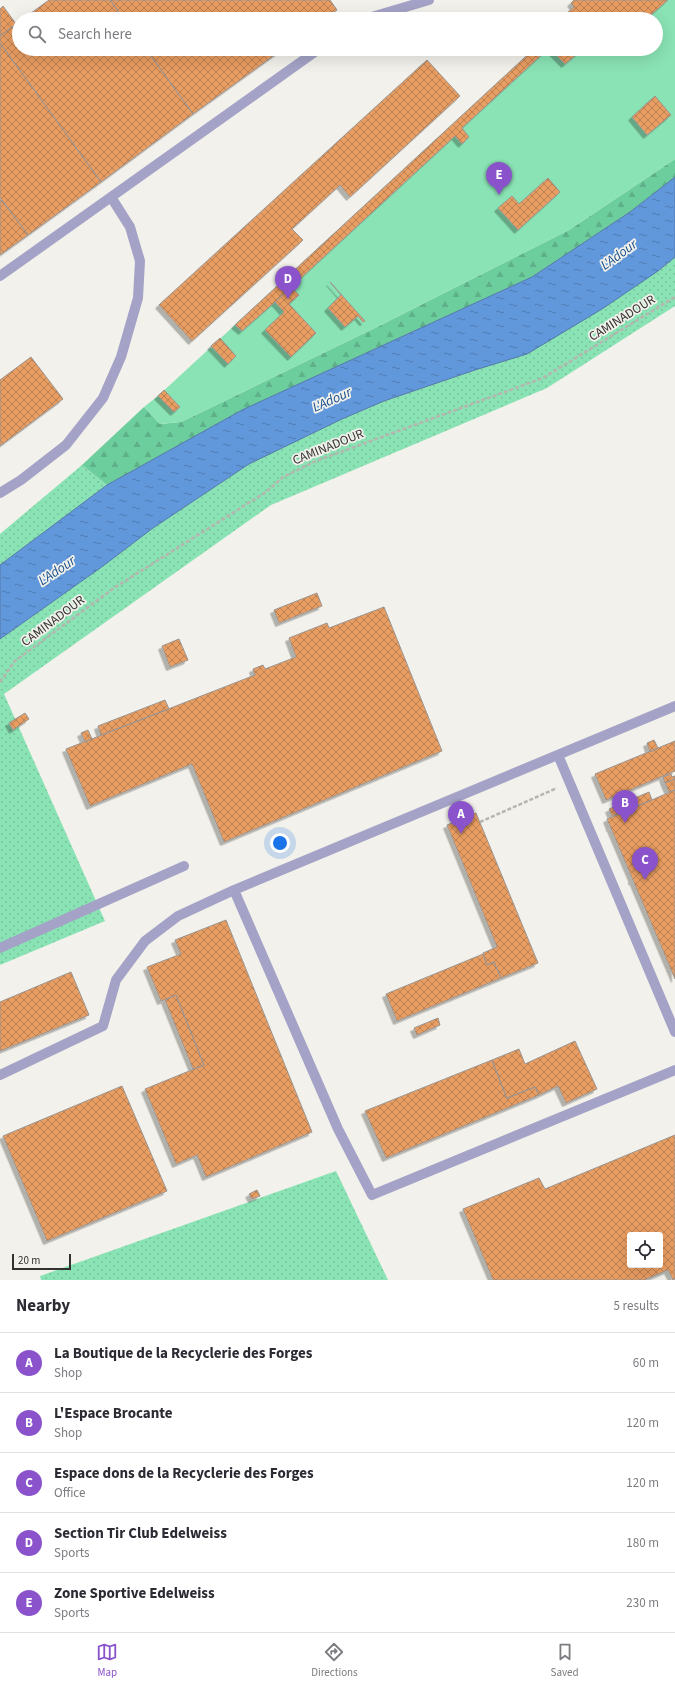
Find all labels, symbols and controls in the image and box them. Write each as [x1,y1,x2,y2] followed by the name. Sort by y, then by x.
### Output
[12,12,663,56] search box
[26,23,48,45] icon: search
[58,24,132,45] text: Search here
[486,162,512,195] pin: E
[597,234,642,275] water label: L'Adour
[275,266,301,299] pin: D
[585,290,659,346] street label: CAMINADOUR
[309,382,356,417] water label: L'Adour
[290,424,367,469] street label: CAMINADOUR
[34,551,81,591] water label: L'Adour
[18,591,89,651] street label: CAMINADOUR
[612,790,638,823] pin: B
[448,801,474,834] pin: A
[270,833,290,853] your location
[632,847,658,880] pin: C
[627,1232,663,1268] map controls
[627,1232,663,1268] button: locate
[12,1252,71,1271] scale bar
[18,1253,40,1268] text: 20 m
[16,1294,70,1318] text: Nearby
[614,1297,659,1315] text: 5 results
[54,1343,312,1364] text: La Boutique de la Recyclerie des Forges
[25,1354,33,1372] text: A
[633,1354,659,1372] text: 60 m
[54,1364,82,1382] text: Shop
[54,1403,173,1424] text: L'Espace Brocante
[25,1414,33,1432] text: B
[626,1414,659,1432] text: 120 m
[54,1424,82,1442] text: Shop
[54,1463,314,1484] text: Espace dons de la Recyclerie des Forges
[25,1474,33,1492] text: C
[626,1474,659,1492] text: 120 m
[54,1484,85,1502] text: Office
[54,1523,227,1544] text: Section Tir Club Edelweiss
[25,1534,33,1552] text: D
[626,1534,659,1552] text: 180 m
[54,1544,89,1562] text: Sports
[54,1583,215,1604] text: Zone Sportive Edelweiss
[25,1594,33,1612] text: E
[626,1594,659,1612] text: 230 m
[54,1604,89,1622] text: Sports
[96,1641,118,1680] tab: Map
[311,1641,358,1680] tab: Directions
[551,1641,579,1680] tab: Saved

